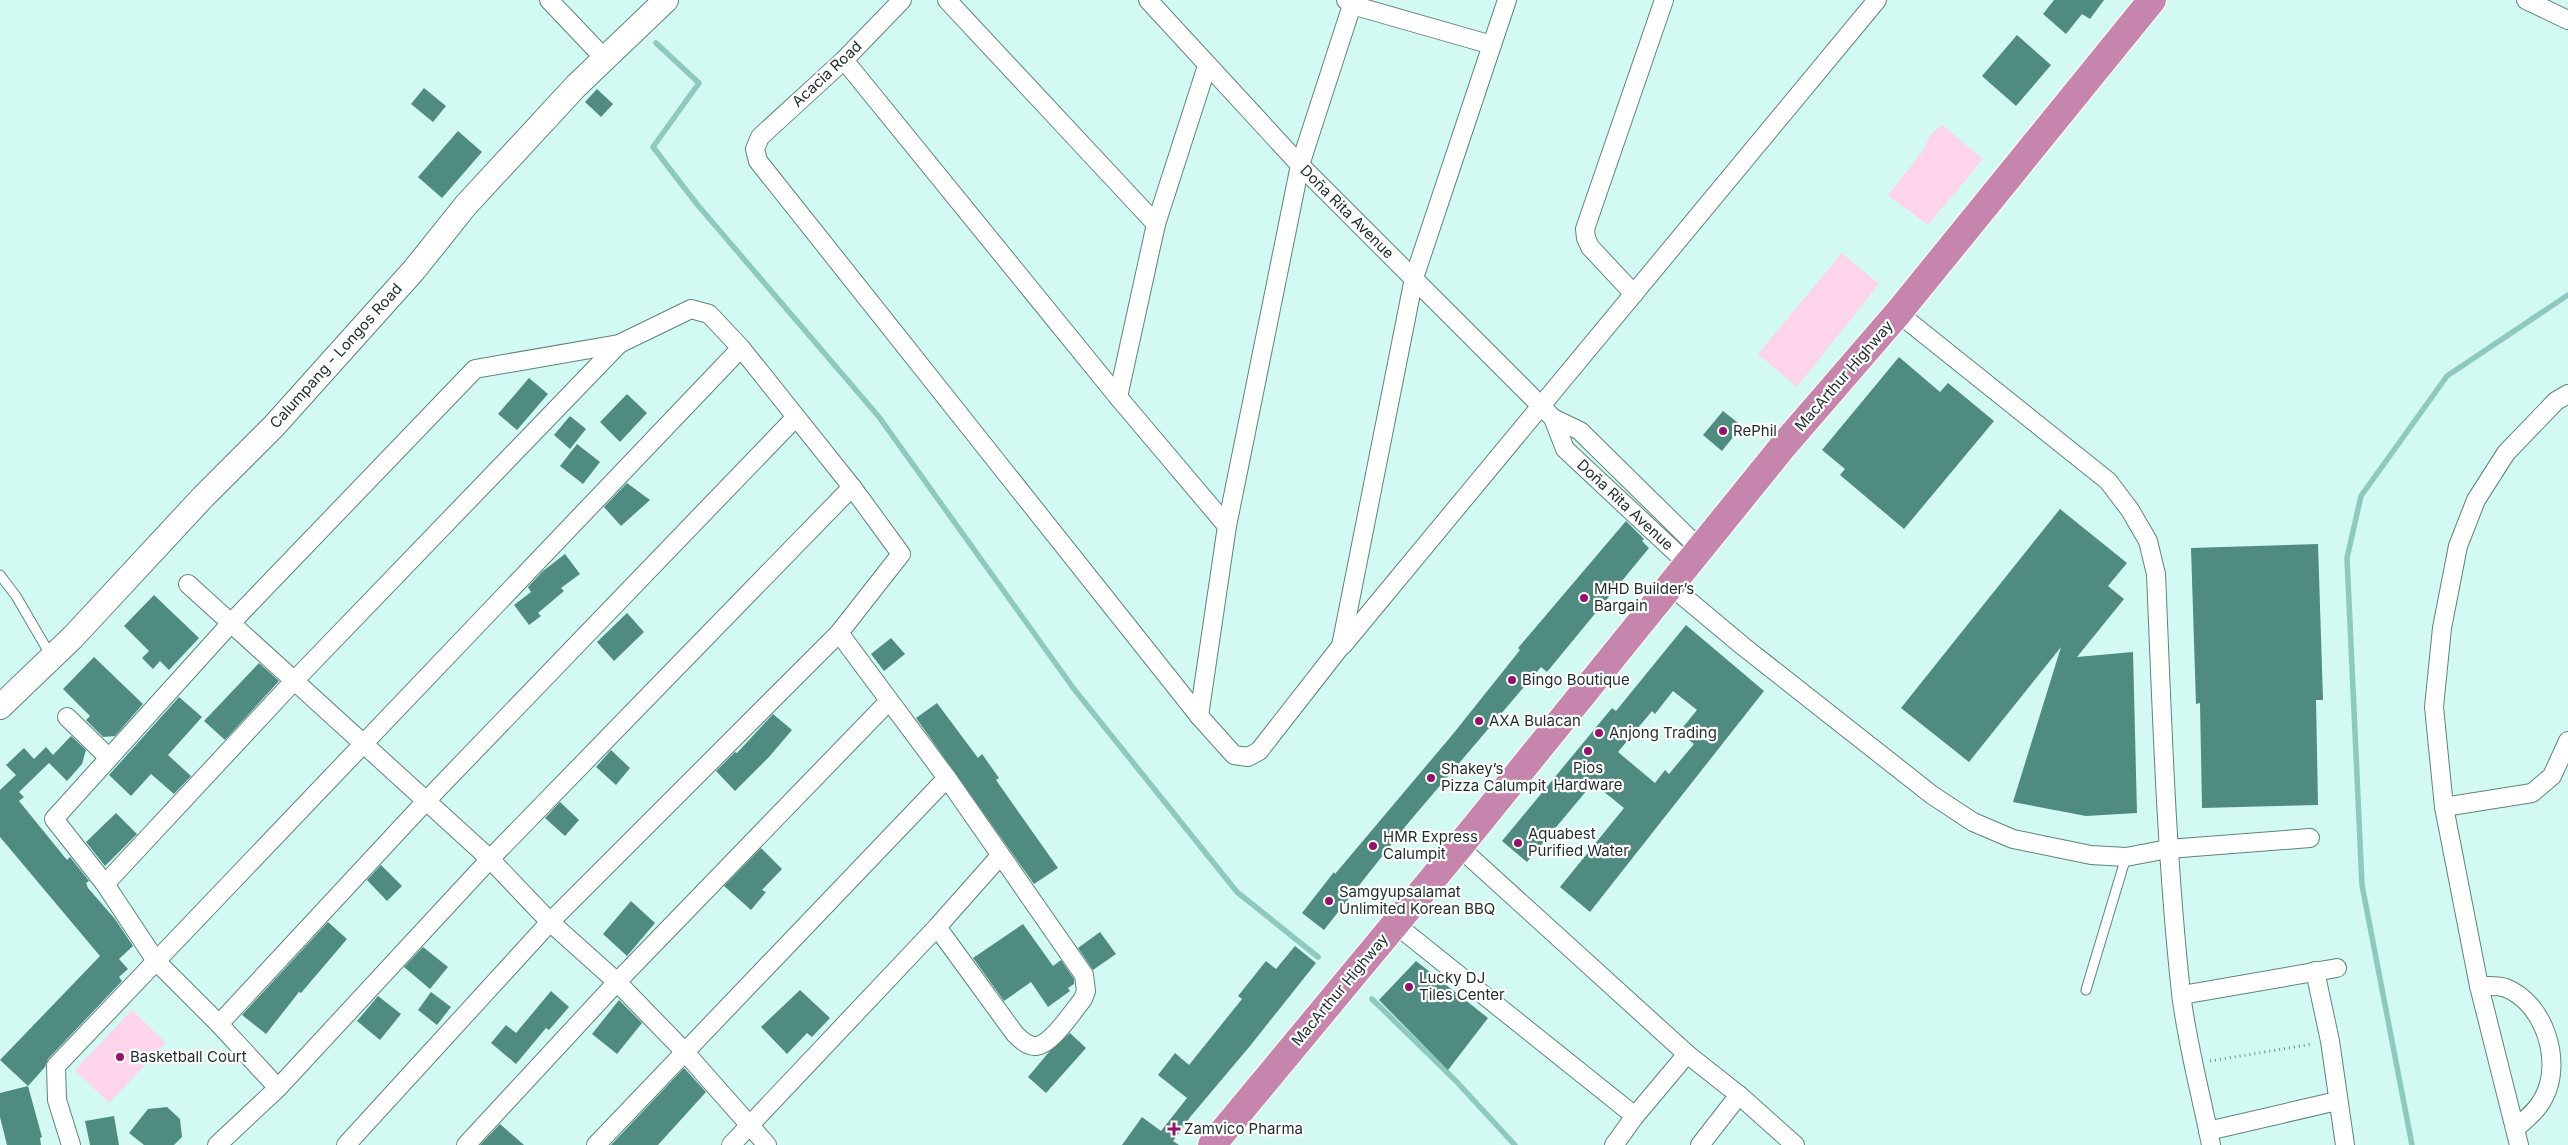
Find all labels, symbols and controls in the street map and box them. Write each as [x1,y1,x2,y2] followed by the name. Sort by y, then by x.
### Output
[788,37,866,111] street label: Acacia Road
[1296,161,1398,263] street label: Doña Rita Avenue
[265,279,406,432] street label: Calumpang - Longos Road
[1790,316,1897,435] street label: MacArthur Highway
[1733,421,1777,440] place label: RePhil
[1717,425,1729,437] marker: RePhil
[1573,455,1678,554] street label: Doña Rita Avenue
[1594,579,1694,615] place label: MHD Builder’s Bargain
[1578,592,1590,604] marker: MHD Builder’s Bargain
[1522,670,1630,689] place label: Bingo Boutique
[1506,674,1518,686] marker: Bingo Boutique
[1489,711,1581,730] place label: AXA Bulacan
[1473,715,1485,727] marker: AXA Bulacan
[1609,723,1717,742] place label: Anjong Trading
[1593,727,1605,739] marker: Anjong Trading
[1582,745,1594,757] marker: Pios Hardware
[1554,758,1623,794] place label: Pios Hardware
[1441,759,1546,795] place label: Shakey’s Pizza Calumpit
[1425,772,1437,784] marker: Shakey’s Pizza Calumpit
[1528,824,1629,860] place label: Aquabest Purified Water
[1383,827,1478,863] place label: HMR Express Calumpit
[1512,837,1524,849] marker: Aquabest Purified Water
[1367,840,1379,852] marker: HMR Express Calumpit
[1339,882,1495,918] place label: Samgyupsalamat Unlimited Korean BBQ
[1323,895,1335,907] marker: Samgyupsalamat Unlimited Korean BBQ
[1287,929,1392,1050] street label: MacArthur Highway
[1419,968,1505,1004] place label: Lucky DJ Tiles Center
[1403,981,1415,993] marker: Lucky DJ Tiles Center
[130,1047,247,1066] place label: Basketball Court
[114,1051,126,1063] marker: Basketball Court
[1184,1119,1303,1138] place label: Zamvico Pharma
[1168,1123,1180,1135] marker: Zamvico Pharma

